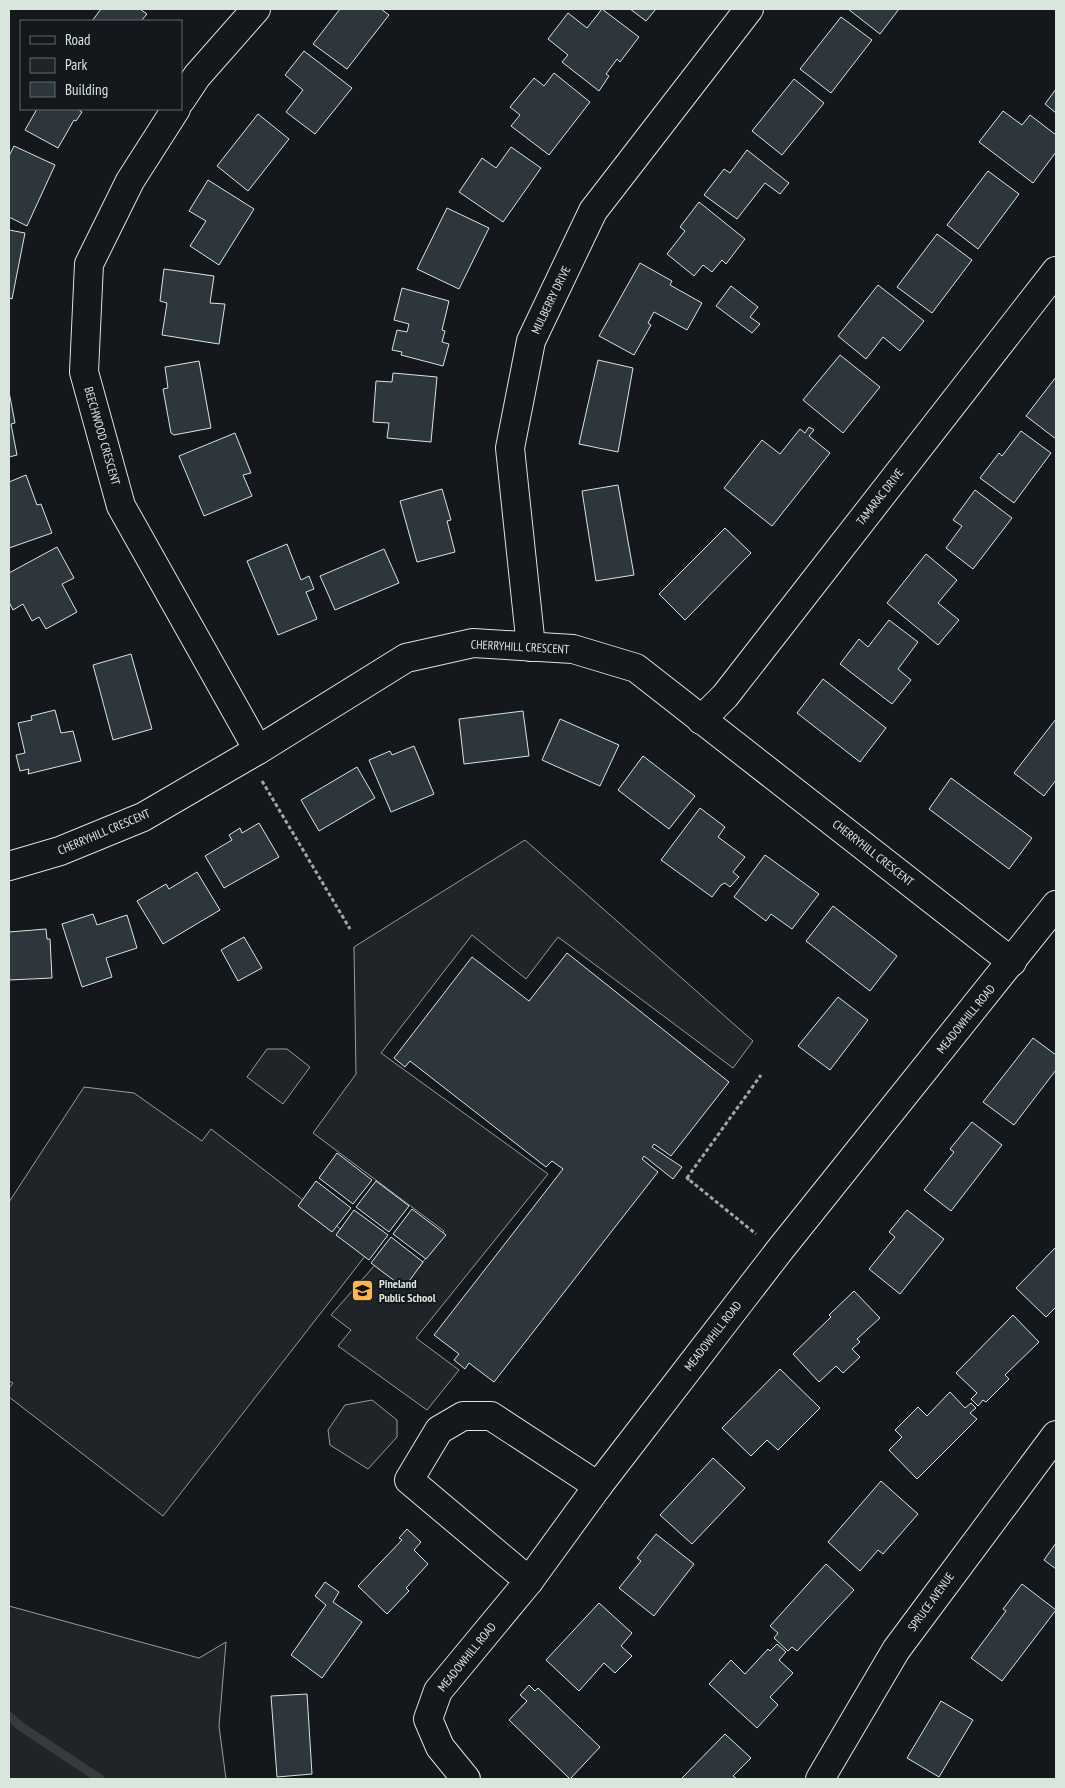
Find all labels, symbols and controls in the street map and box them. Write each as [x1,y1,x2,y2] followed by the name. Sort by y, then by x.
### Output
[20,20,182,110] legend
[65,30,91,49] text: Road
[65,55,87,74] text: Park
[65,80,108,99] text: Building
[528,263,574,336] street label: MULBERRY DRIVE
[81,385,124,487] street label: BEECHWOOD CRESCENT
[853,465,906,528] street label: TAMARAC DRIVE
[470,636,570,657] street label: CHERRYHILL CRESCENT
[55,805,153,858] street label: CHERRYHILL CRESCENT
[830,816,917,889] street label: CHERRYHILL CRESCENT
[933,981,998,1056] street label: MEADOWHILL ROAD
[379,1276,436,1305] place label: Pineland Public School
[351,1279,375,1303] school or university icon: Pineland Public School
[681,1298,744,1374] street label: MEADOWHILL ROAD
[904,1569,957,1634] street label: SPRUCE AVENUE
[434,1619,499,1694] street label: MEADOWHILL ROAD

